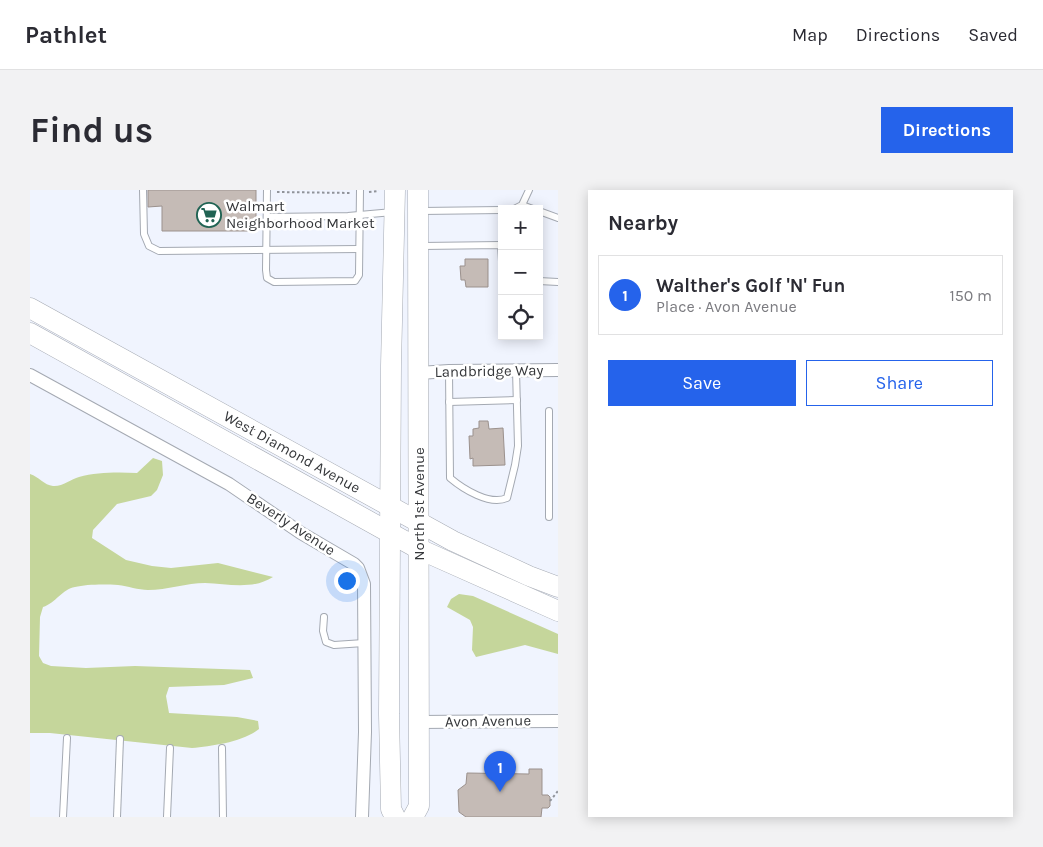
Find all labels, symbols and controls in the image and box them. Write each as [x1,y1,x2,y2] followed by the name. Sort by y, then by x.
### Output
[25,21,107,49] text: Pathlet
[792,24,828,46] text: Map
[856,24,940,46] text: Directions
[968,24,1018,46] text: Saved
[881,107,1013,153] button: Directions
[30,110,153,151] text: Find us
[226,197,375,232] place label: Walmart Neighborhood Market
[196,202,222,228] supermarket icon: Walmart Neighborhood Market
[498,205,543,340] map controls
[498,205,543,250] button: +
[608,211,678,235] text: Nearby
[498,250,543,295] button: −
[656,275,845,297] text: Walther's Golf 'N' Fun
[622,286,628,305] text: 1
[949,286,992,305] text: 150 m
[498,295,543,340] button: locate
[656,297,797,316] text: Place · Avon Avenue
[608,360,796,406] button: Save
[806,360,993,406] button: Share
[434,361,544,381] street label: Landbridge Way
[221,407,363,497] street label: West Diamond Avenue
[410,447,428,561] street label: North 1st Avenue
[243,489,339,559] street label: Beverly Avenue
[334,568,360,594] your location
[445,711,531,731] street label: Avon Avenue
[484,751,516,792] pin: 1

